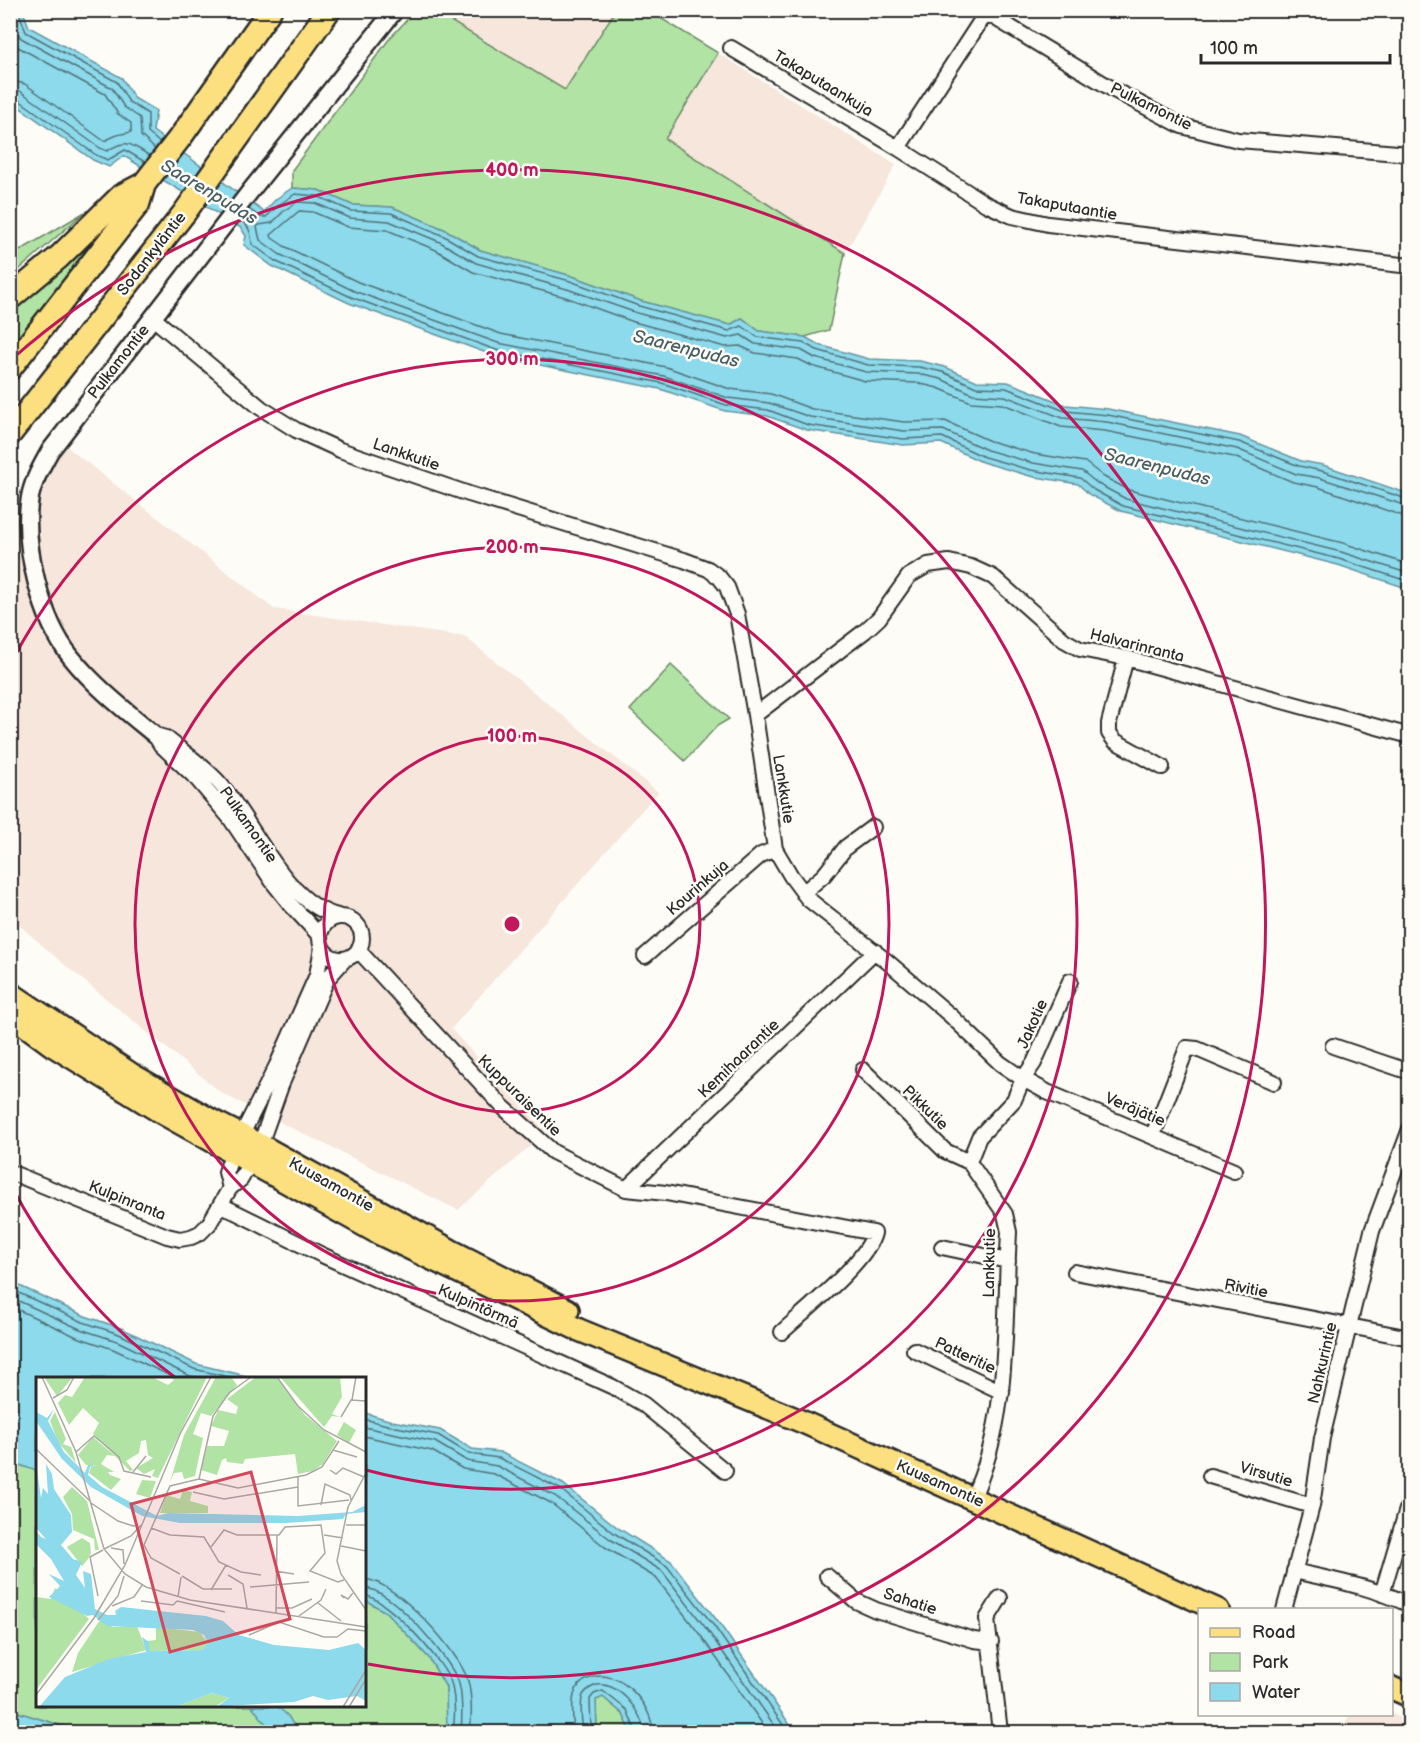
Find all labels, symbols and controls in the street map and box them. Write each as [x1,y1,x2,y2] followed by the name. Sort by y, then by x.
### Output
[1201,27,1390,65] scale bar
[1210,38,1258,59] text: 100 m
[770,47,876,121] street label: Takaputaankuja
[1107,79,1195,135] street label: Pulkamontie
[157,155,261,229] water label: Saarenpudas
[485,160,539,181] text: 400 m
[1015,189,1119,225] street label: Takaputaantie
[113,208,191,300] street label: Sodankyläntie
[84,321,154,403] street label: Pulkamontie
[631,326,741,372] water label: Saarenpudas
[485,349,539,370] text: 300 m
[370,435,442,475] street label: Lankkutie
[1102,444,1212,490] water label: Saarenpudas
[485,537,539,558] text: 200 m
[1088,625,1186,667] street label: Halvarinranta
[487,726,537,747] text: 100 m
[768,753,798,825] street label: Lankkutie
[215,783,282,867] street label: Pulkamontie
[663,856,733,920] street label: Kourinkuja
[502,914,522,934] centre of rings
[1014,996,1052,1051] street label: Jakotie
[695,1015,784,1102] street label: Kemihaarantie
[473,1051,565,1141] street label: Kuppuraisentie
[898,1082,952,1135] street label: Pikkutie
[1102,1089,1168,1131] street label: Veräjätie
[285,1154,377,1216] street label: Kuusamontie
[86,1177,168,1225] street label: Kulpinranta
[980,1228,1000,1298] street label: Lankkutie
[1223,1275,1270,1303] street label: Rivitie
[435,1281,521,1333] street label: Kulpintörmä
[1304,1320,1342,1406] street label: Nahkurintie
[932,1334,999,1379] street label: Patteritie
[36,1377,366,1707] inset map
[893,1456,987,1512] street label: Kuusamontie
[1237,1458,1295,1492] street label: Virsutie
[881,1584,939,1620] street label: Sahatie
[1198,1608,1393,1716] legend
[1252,1622,1296,1643] text: Road
[1252,1652,1288,1673] text: Park
[1252,1682,1300,1703] text: Water

